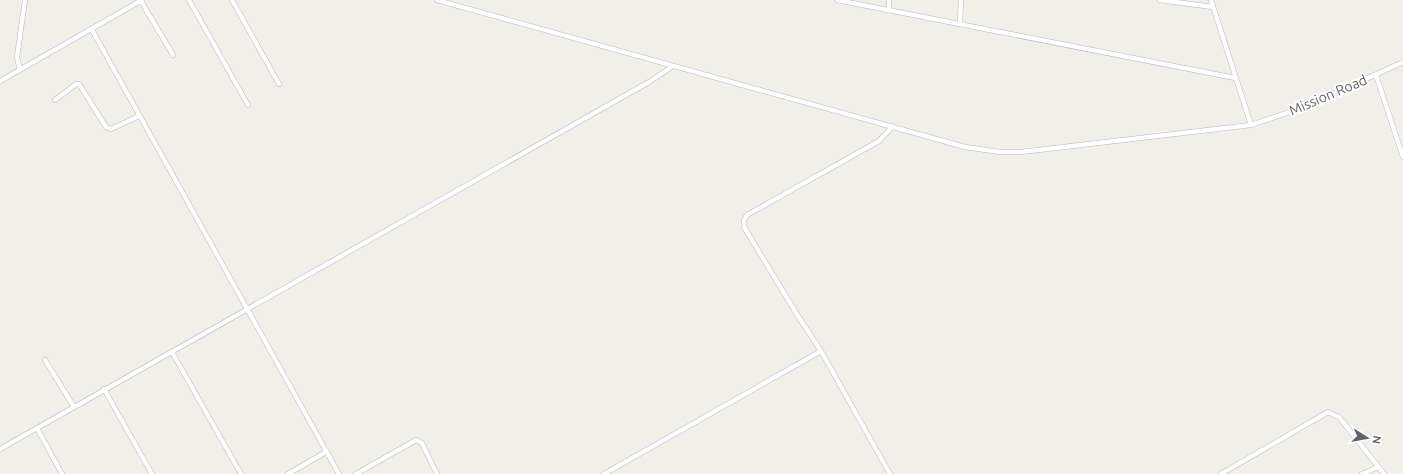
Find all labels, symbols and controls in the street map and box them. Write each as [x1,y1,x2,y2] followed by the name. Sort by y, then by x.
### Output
[1287,71,1369,119] street label: Mission Road
[1347,418,1387,458] north arrow
[1370,435,1383,445] text: N

